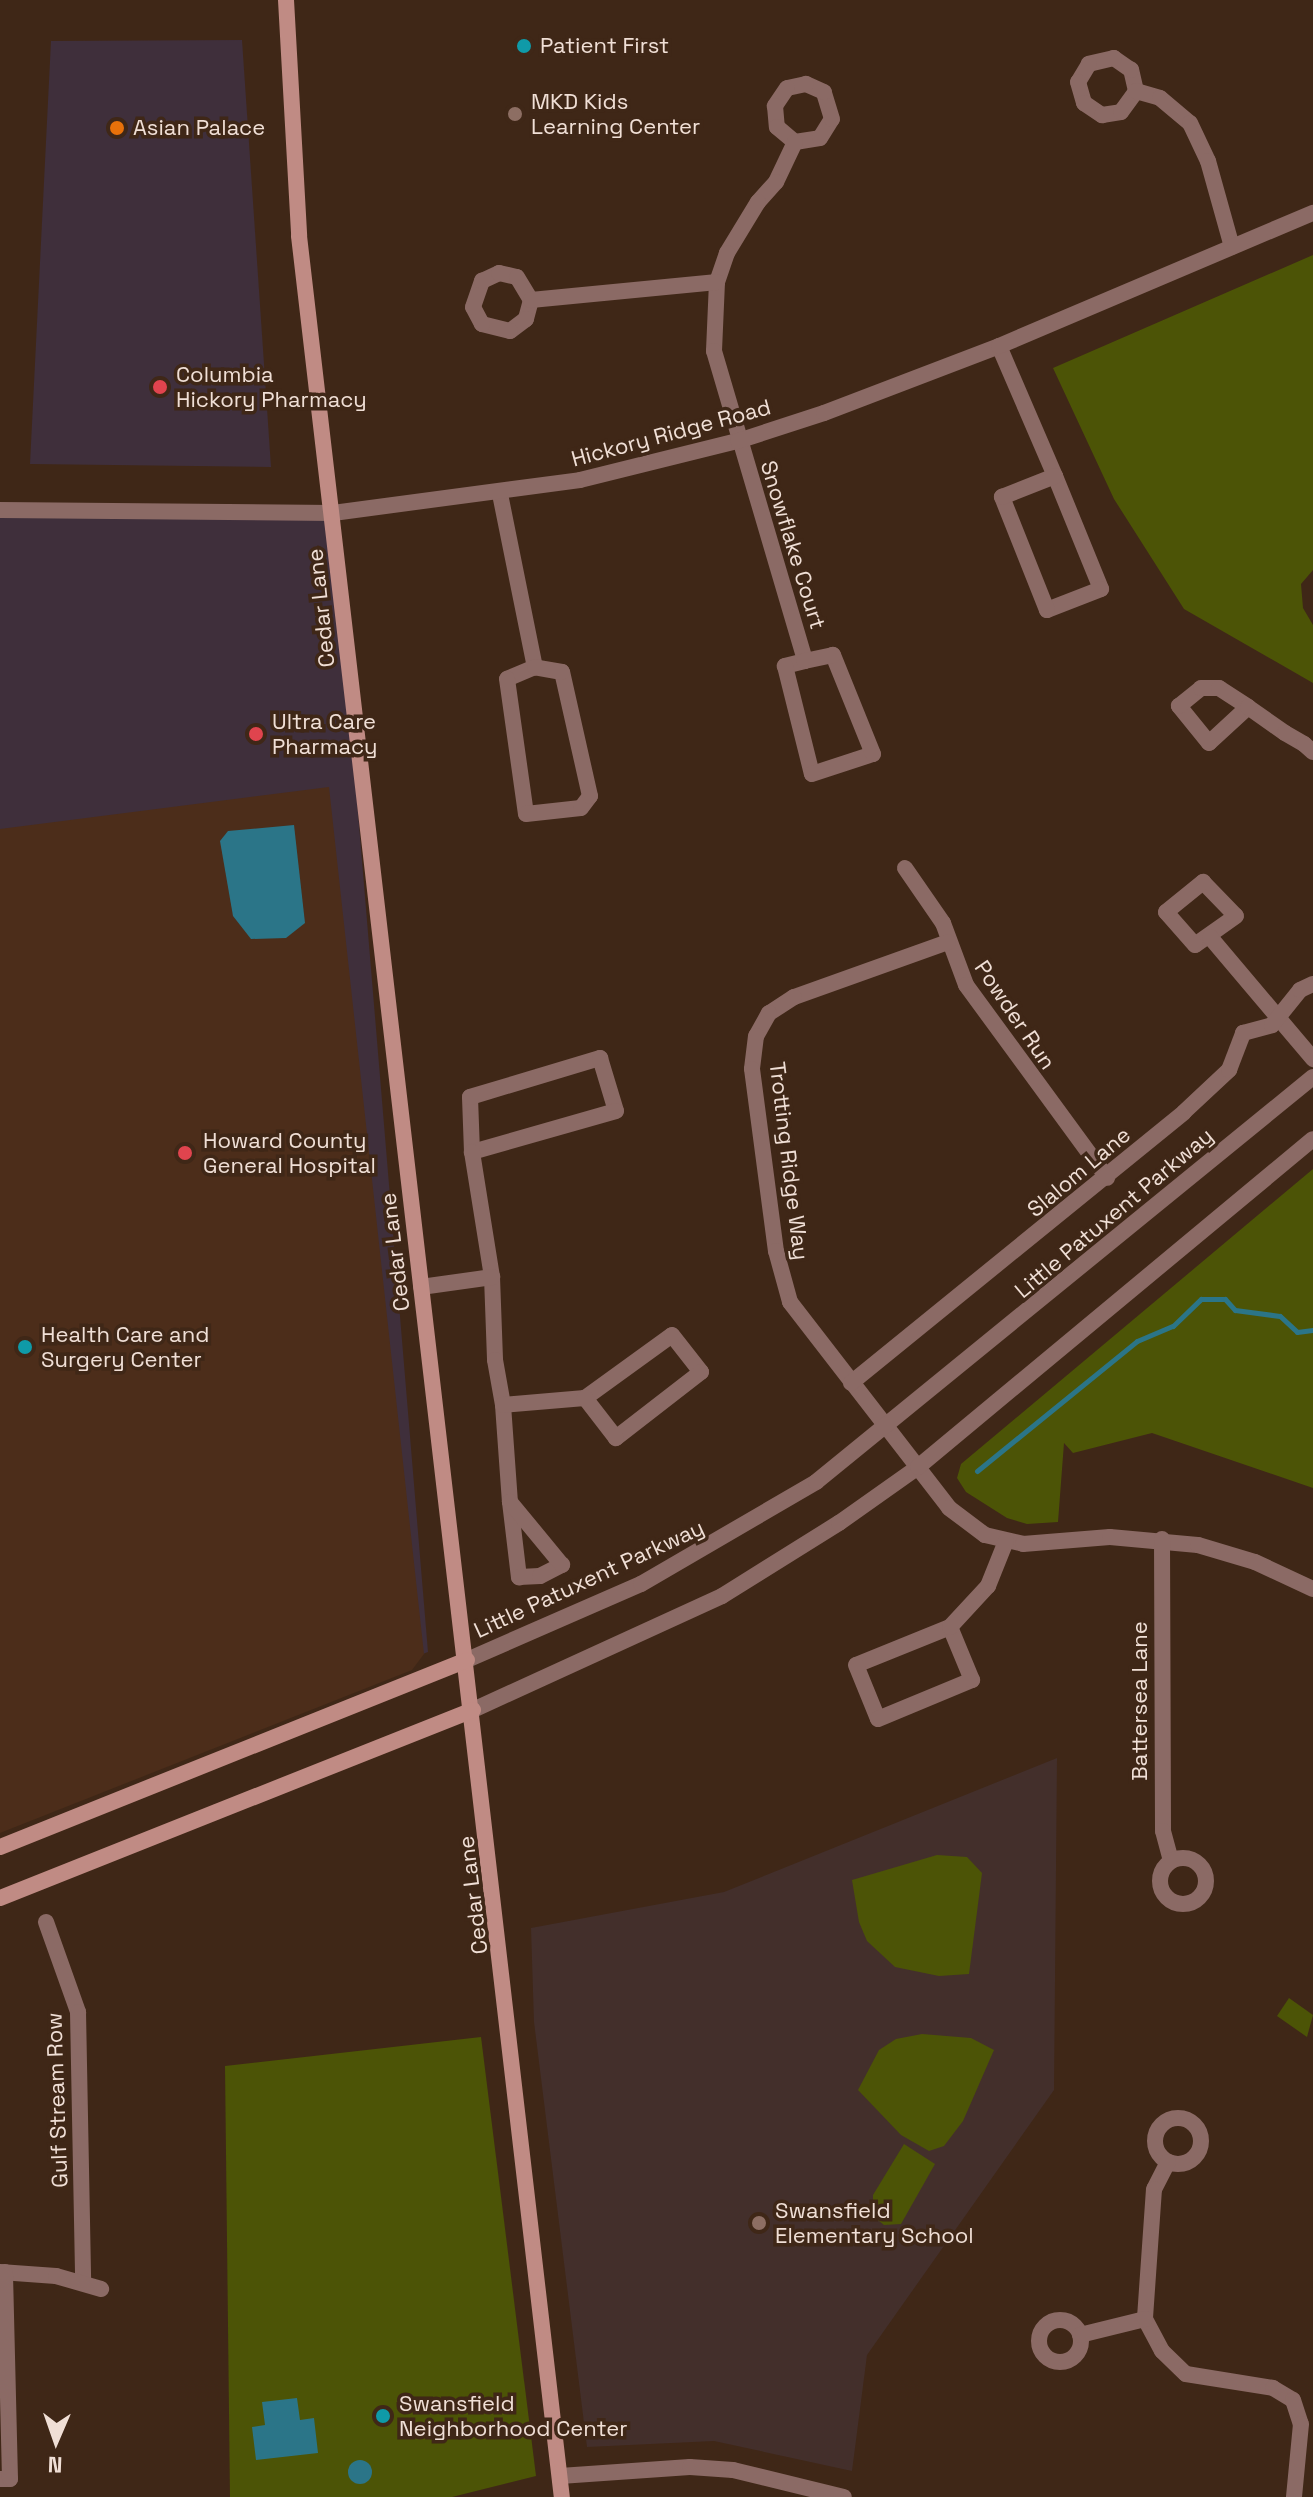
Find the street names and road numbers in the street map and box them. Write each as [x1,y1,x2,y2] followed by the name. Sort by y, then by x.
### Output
[568,394,774,472] street label: Hickory Ridge Road
[755,458,831,632] street label: Snowflake Court
[302,547,340,669] street label: Cedar Lane
[969,956,1061,1074] street label: Powder Run
[764,1060,814,1262] street label: Trotting Ridge Way
[1022,1121,1136,1223] street label: Slalom Lane
[1010,1122,1218,1304] street label: Little Patuxent Parkway
[375,1191,415,1313] street label: Cedar Lane
[470,1514,708,1644] street label: Little Patuxent Parkway
[1127,1621,1153,1781] street label: Battersea Lane
[453,1834,493,1956] street label: Cedar Lane
[41,2012,73,2188] street label: Gulf Stream Row

